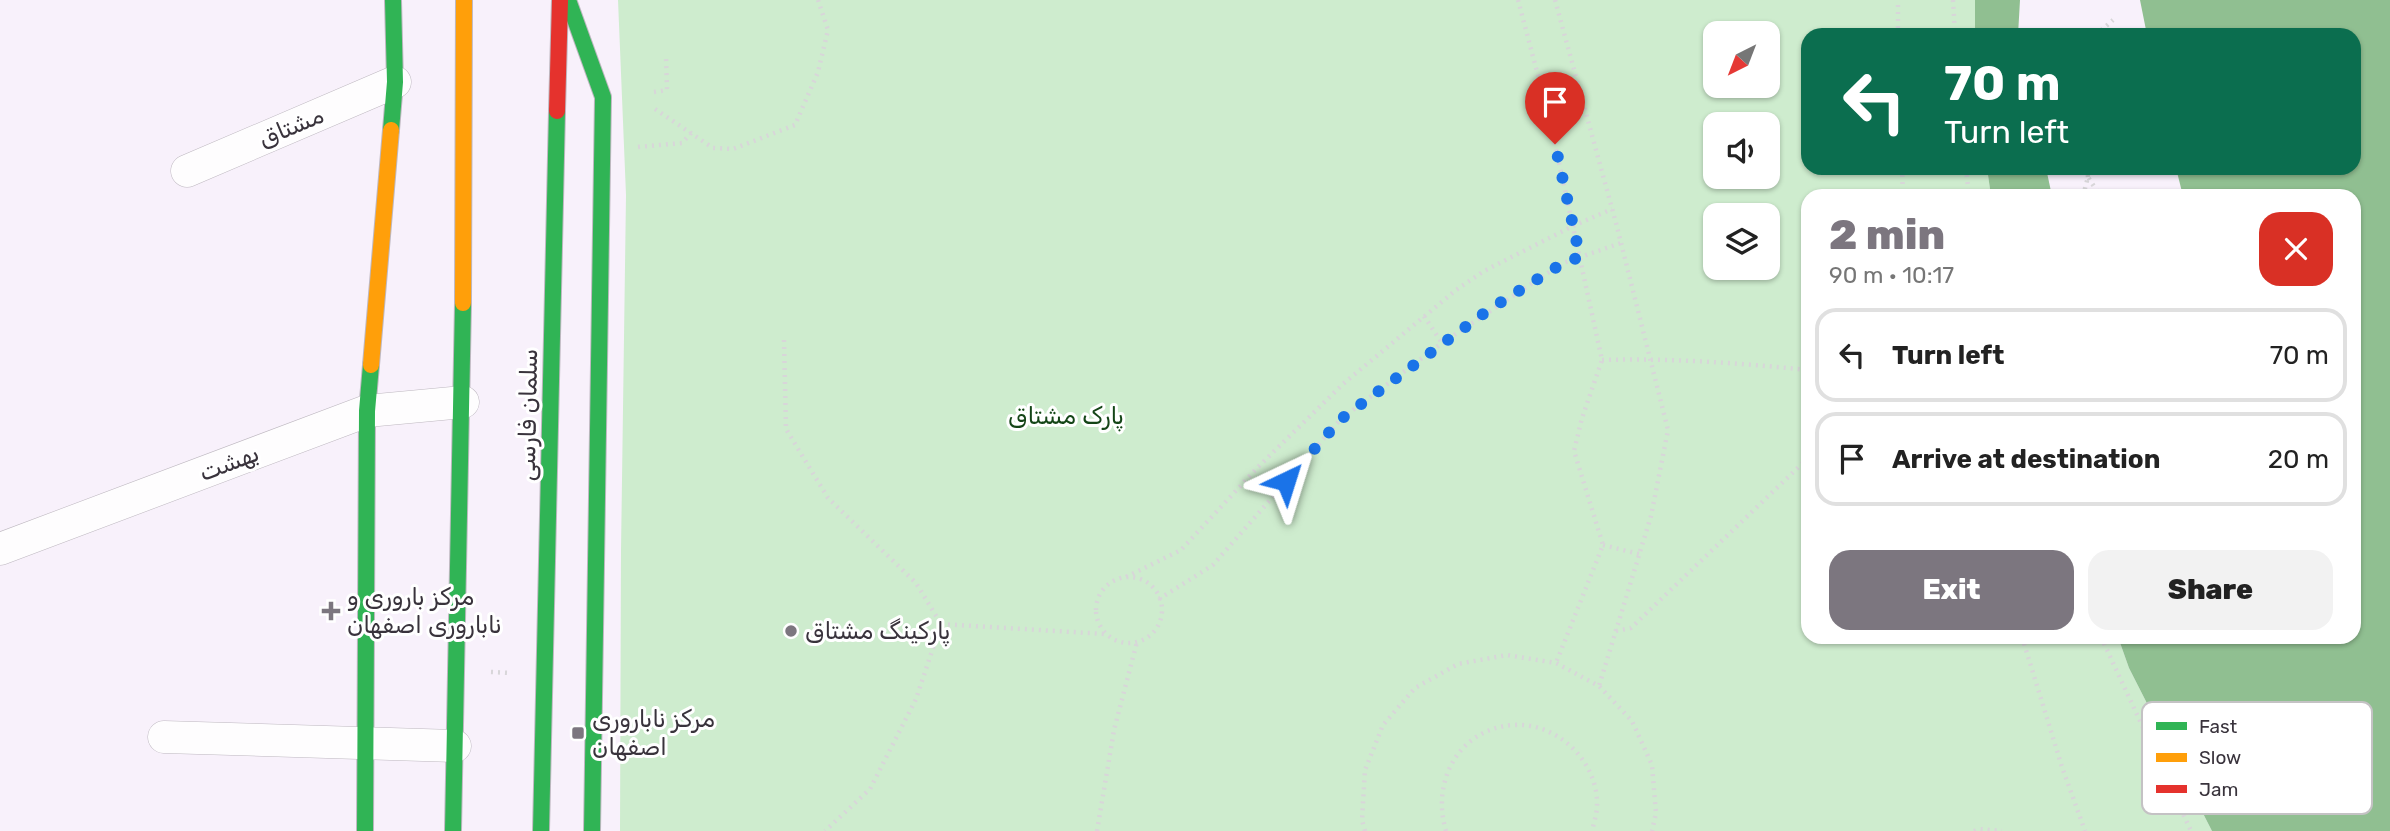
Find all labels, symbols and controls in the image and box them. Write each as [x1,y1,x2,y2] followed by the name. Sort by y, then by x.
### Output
[1703,21,1780,98] north arrow
[1703,21,1780,280] map controls
[1944,54,2061,112] text: 70 m
[1829,56,1920,147] icon: left
[1525,72,1585,144] pin
[1536,83,1574,121] icon: arrive
[254,101,328,153] street label: مشتاق
[1703,112,1780,189] button: sound
[1944,113,2069,151] text: Turn left
[1703,203,1780,280] button: layers
[1829,210,1945,260] text: 2 min
[2259,212,2333,286] button: close
[1829,261,1954,289] text: 90 m · 10:17
[1833,336,1871,374] icon: left
[1892,340,2004,371] text: Turn left
[2270,340,2329,371] text: 70 m
[513,348,543,482] street label: سلمان فارسی
[1008,402,1124,432] park label: پارک مشتاق
[195,439,263,487] street label: بهشت
[1833,440,1871,478] icon: arrive
[1249,444,1323,518] position arrow
[1892,444,2160,475] text: Arrive at destination
[2268,444,2329,475] text: 20 m
[1829,550,2074,630] button: Exit
[2088,550,2333,630] button: Share
[347,583,502,639] place label: مرکز باروری و ناباروری اصفهان
[321,601,341,621] marker: مرکز باروری و ناباروری اصفهان
[805,617,950,647] place label: پارکینگ مشتاق
[783,623,799,639] marker: پارکینگ مشتاق
[2142,702,2372,814] legend
[592,705,715,761] place label: مرکز ناباروری اصفهان
[2199,715,2238,738] text: Fast
[570,725,586,741] marker: مرکز ناباروری اصفهان
[2199,746,2241,769] text: Slow
[2199,778,2238,801] text: Jam

